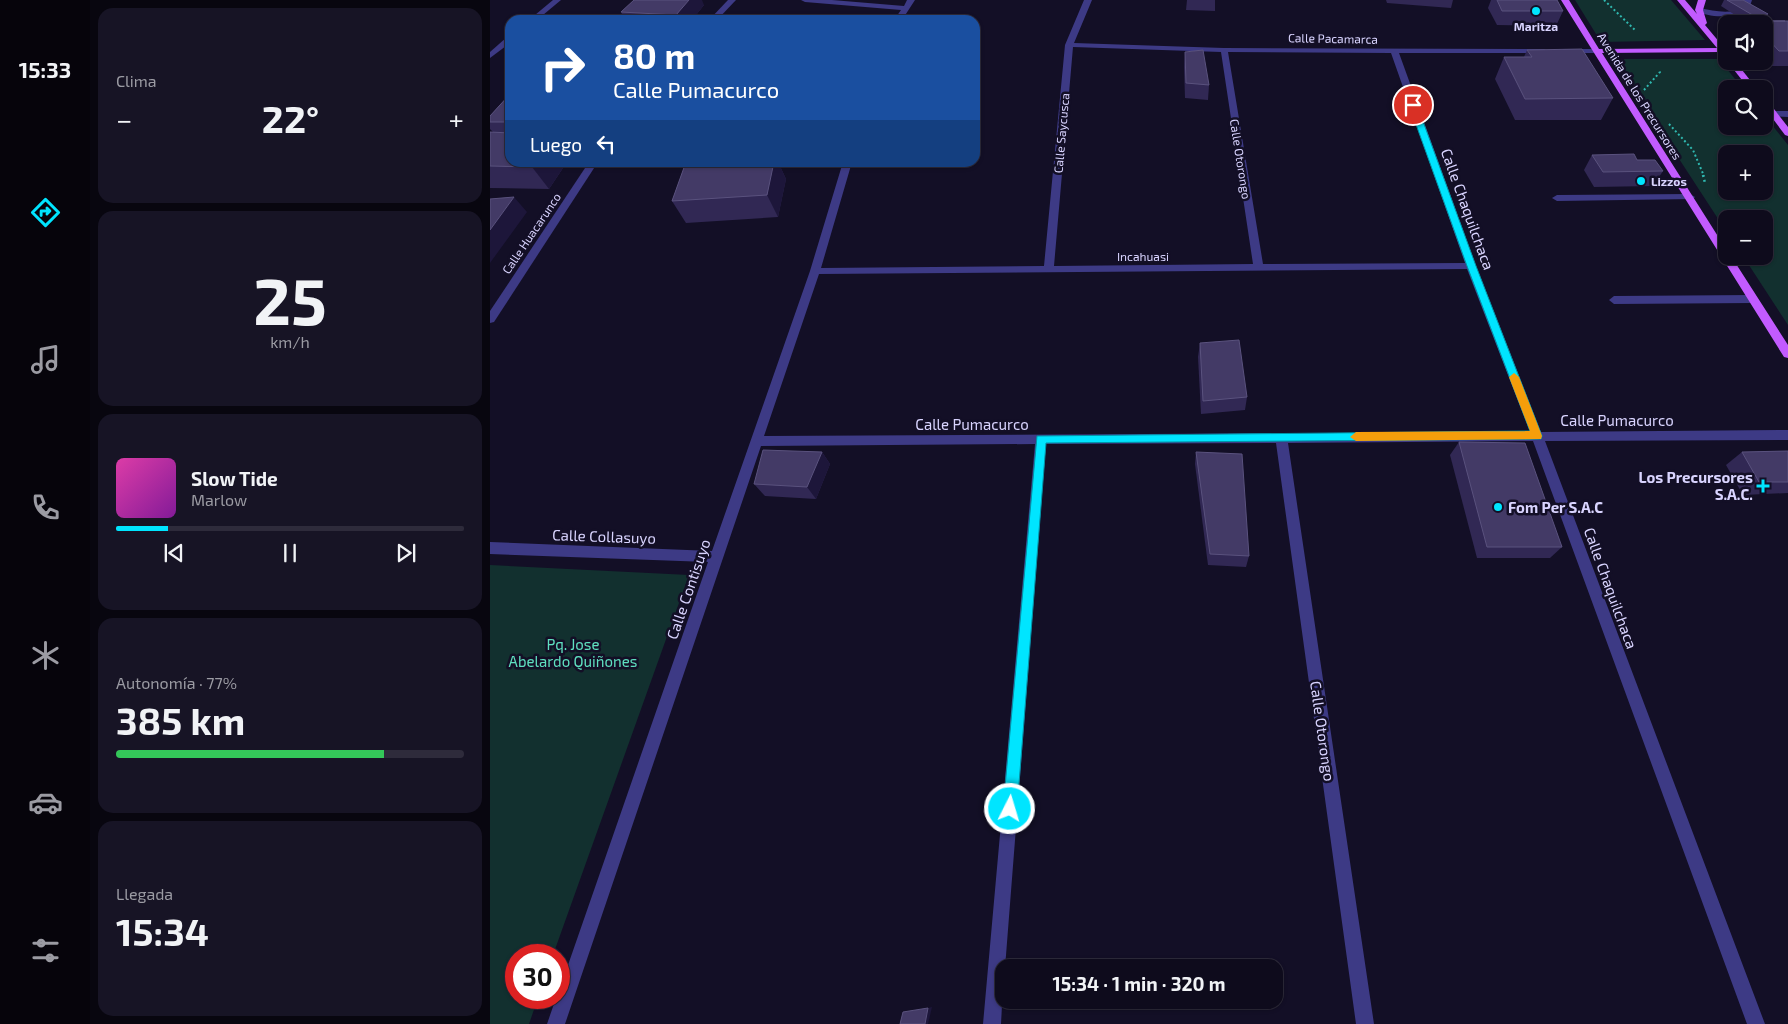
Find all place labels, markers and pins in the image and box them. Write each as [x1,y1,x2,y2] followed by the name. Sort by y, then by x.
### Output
[1530,5,1542,17] marker: Maritza
[1514,19,1558,33] place label: Maritza
[1392,84,1434,126] pin
[1651,174,1687,188] place label: Lizzos
[1635,175,1647,187] marker: Lizzos
[1638,468,1753,503] place label: Los Precursores S.A.C.
[1757,480,1769,492] marker: Los Precursores S.A.C.
[1508,498,1603,516] place label: Fom Per S.A.C
[1492,501,1504,513] marker: Fom Per S.A.C

